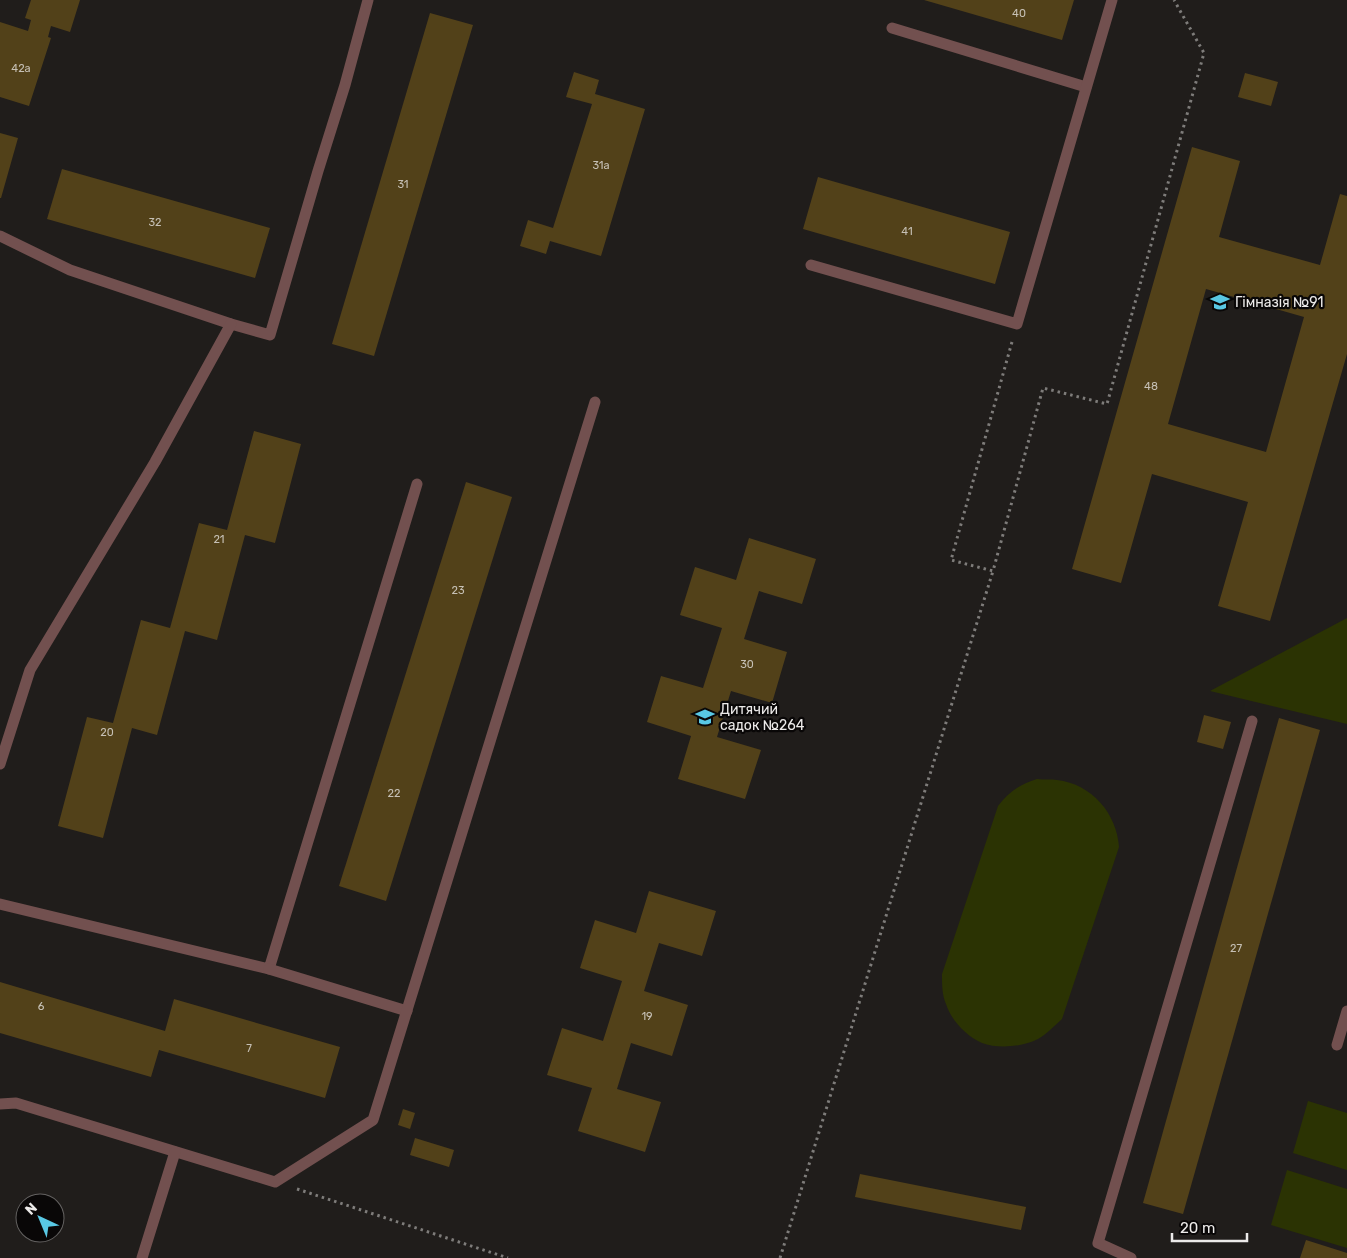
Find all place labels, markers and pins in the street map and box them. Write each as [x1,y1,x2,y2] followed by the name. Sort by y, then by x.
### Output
[1209,291,1231,313] school or university icon: Гімназія №91
[1235,294,1324,311] place label: Гімназія №91
[720,701,805,734] place label: Дитячий садок №264
[694,706,716,728] school or university icon: Дитячий садок №264

